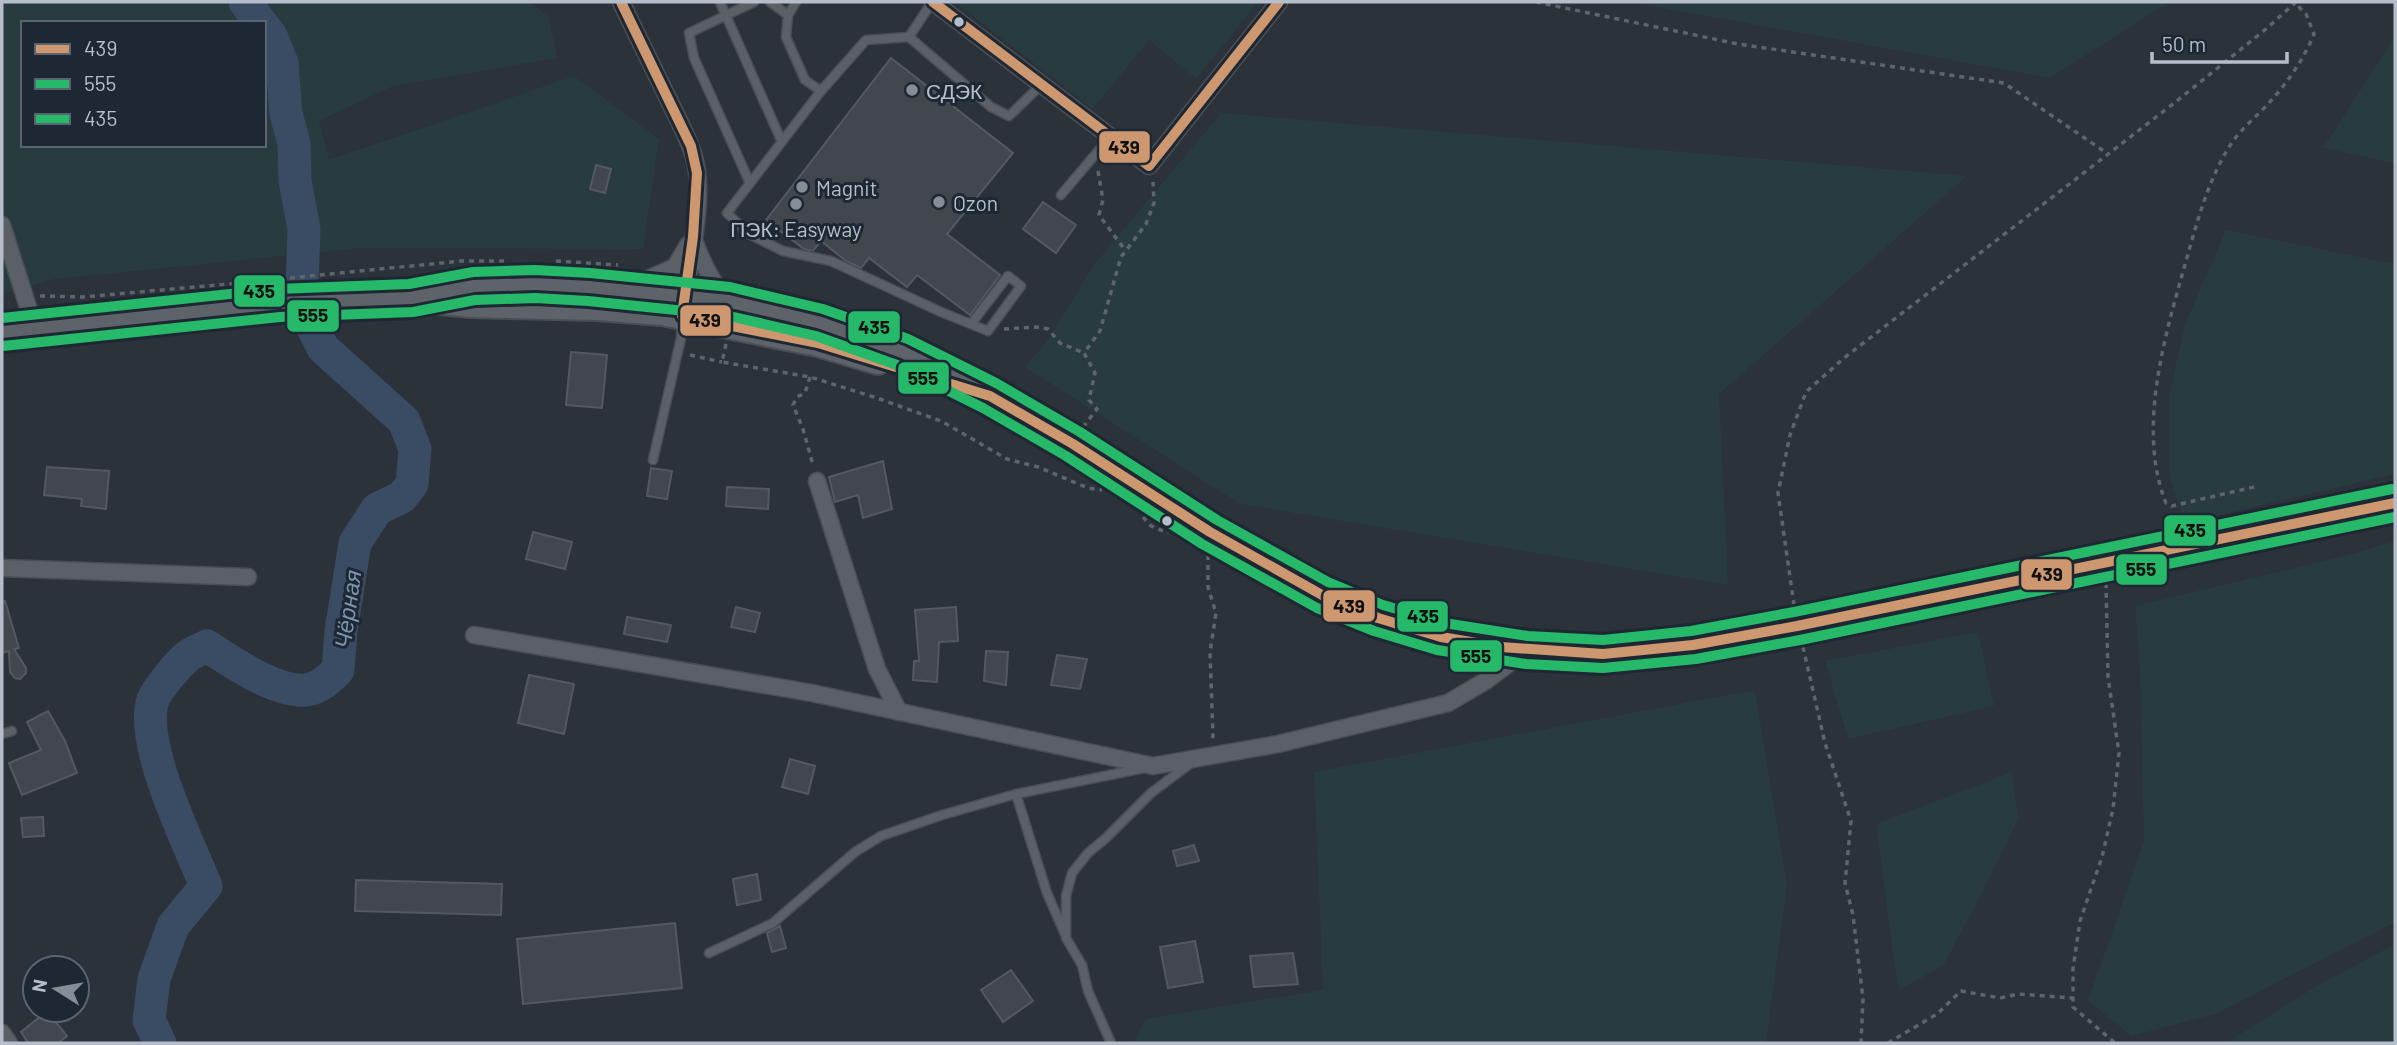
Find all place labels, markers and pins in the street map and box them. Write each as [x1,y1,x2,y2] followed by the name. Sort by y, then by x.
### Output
[952,15,966,29] unlabelled marker
[926,78,983,103] place label: СДЭК
[904,82,920,98] marker: СДЭК
[816,175,877,200] place label: Magnit
[794,179,810,195] marker: Magnit
[953,190,998,215] place label: Ozon
[931,194,947,210] marker: Ozon
[788,196,804,212] marker: ПЭК: Easyway
[730,216,862,241] place label: ПЭК: Easyway
[1160,514,1174,528] unlabelled marker

